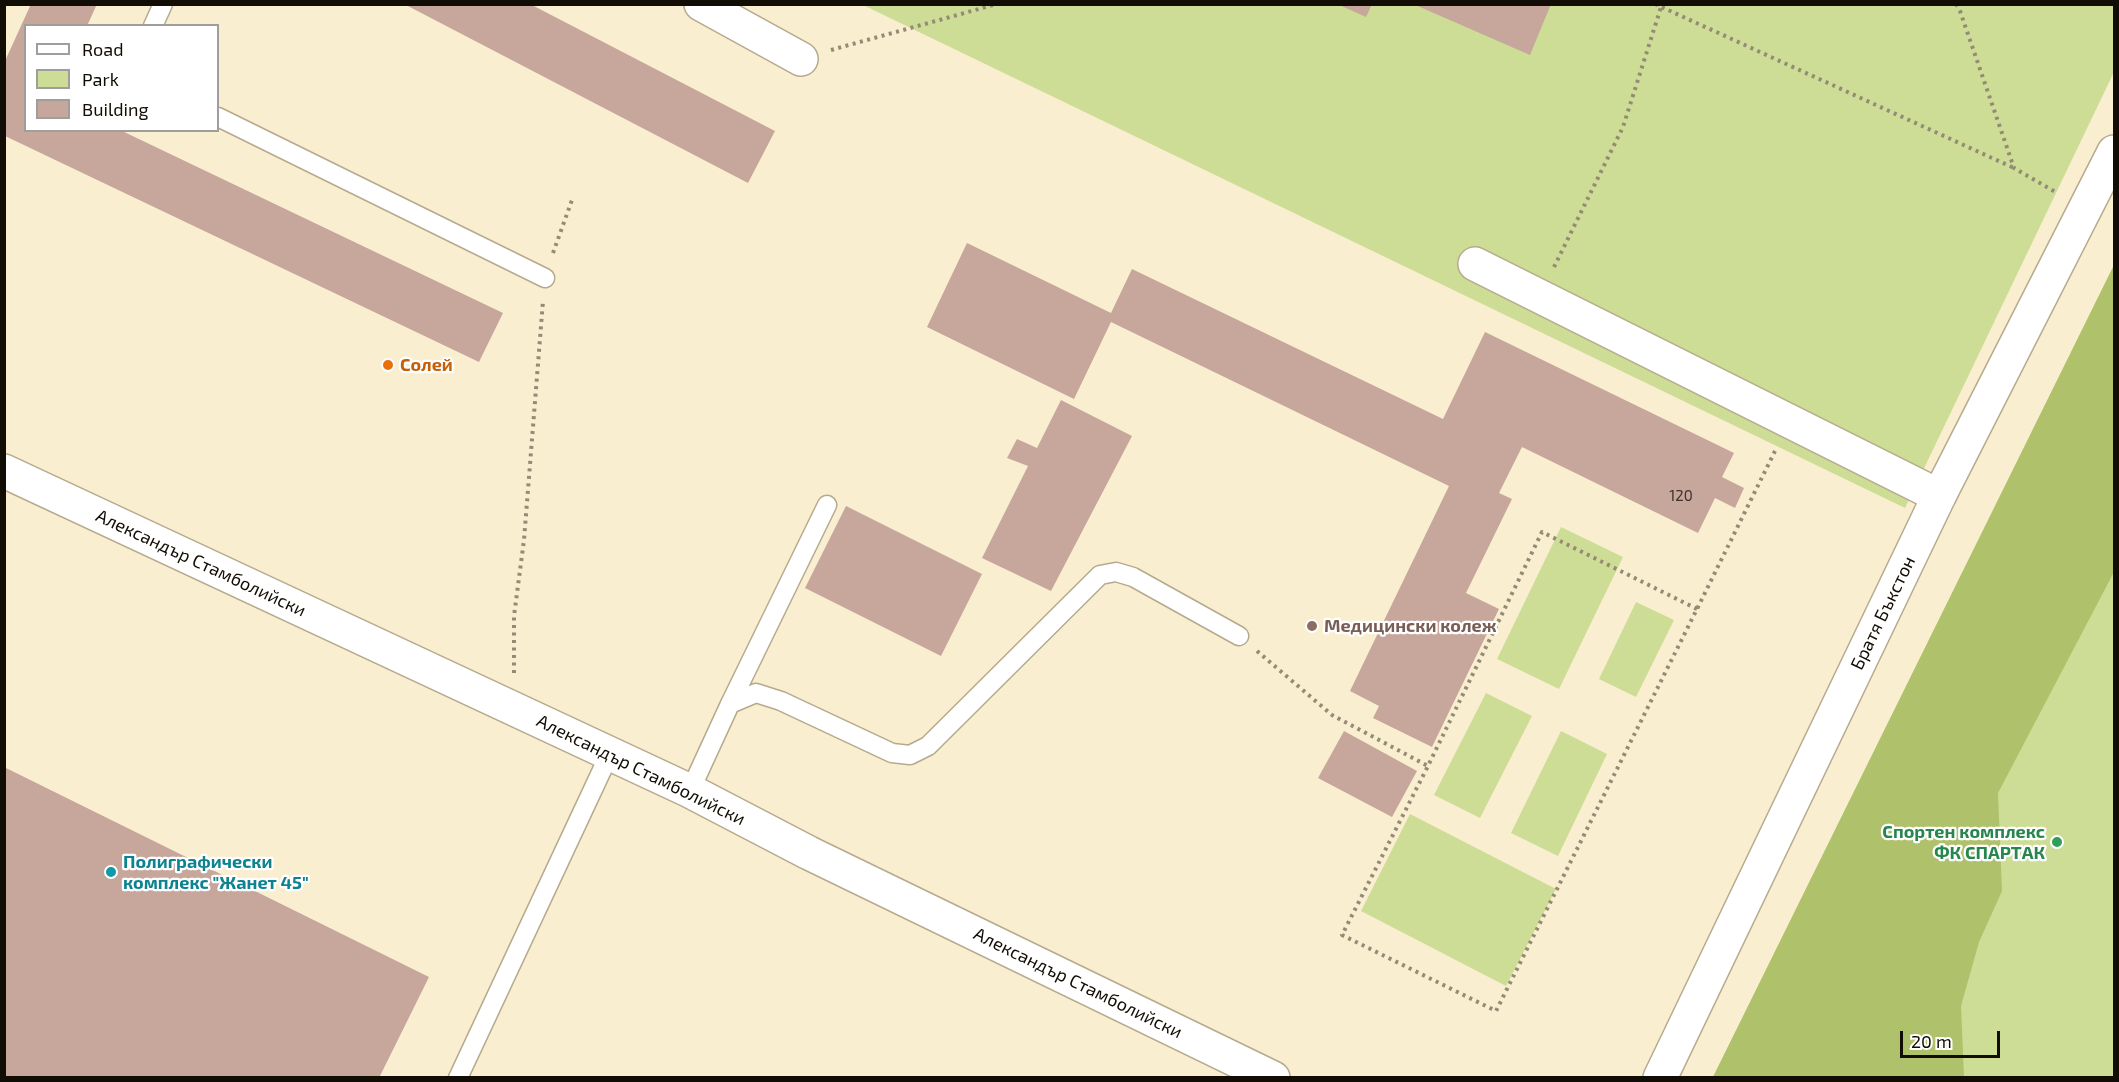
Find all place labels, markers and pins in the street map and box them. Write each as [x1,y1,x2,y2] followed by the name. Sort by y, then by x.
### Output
[400,354,453,376] place label: Солей
[381,358,395,372] marker: Солей
[1324,615,1496,637] place label: Медицински колеж
[1305,619,1319,633] marker: Медицински колеж
[1882,821,2045,864] place label: Спортен комплекс ФК СПАРТАК
[2050,835,2064,849] marker: Спортен комплекс ФК СПАРТАК
[123,851,309,894] place label: Полиграфически комплекс "Жанет 45"
[104,865,118,879] marker: Полиграфически комплекс "Жанет 45"

